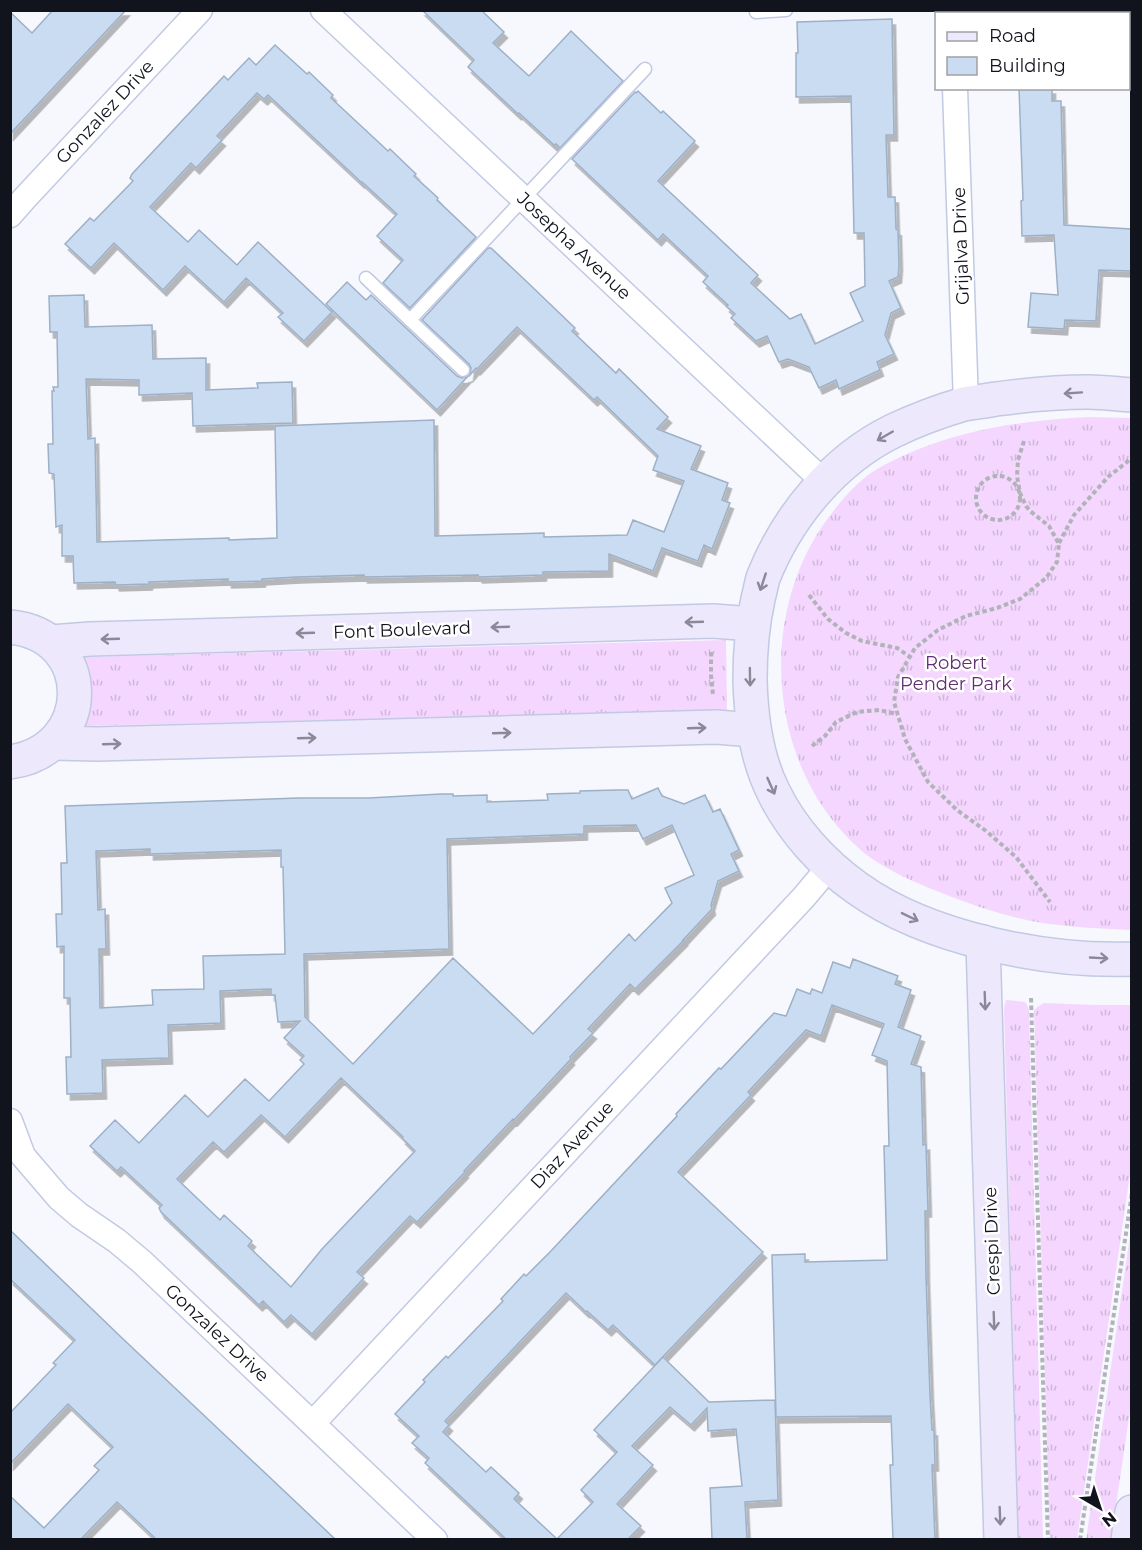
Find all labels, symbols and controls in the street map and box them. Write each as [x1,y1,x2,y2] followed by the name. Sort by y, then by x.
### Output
[935,12,1130,90] legend
[989,25,1036,47] text: Road
[51,55,159,168] street label: Gonzalez Drive
[989,55,1066,77] text: Building
[948,186,974,305] street label: Grijalva Drive
[512,187,636,304] street label: Josepha Avenue
[1064,388,1084,399] one-way arrow
[877,430,894,442] one-way arrow
[757,572,768,591] one-way arrow
[685,616,705,628] one-way arrow
[333,617,471,643] street label: Font Boulevard
[490,622,510,633] one-way arrow
[295,627,315,639] one-way arrow
[100,633,120,644] one-way arrow
[900,652,1012,695] park label: Robert Pender Park
[744,667,756,687] one-way arrow
[686,722,706,733] one-way arrow
[492,727,512,739] one-way arrow
[297,733,317,744] one-way arrow
[102,738,122,749] one-way arrow
[767,777,778,795] one-way arrow
[900,912,918,924] one-way arrow
[1089,953,1109,964] one-way arrow
[979,990,990,1010] one-way arrow
[526,1096,618,1194] street label: Diaz Avenue
[979,1186,1005,1296] street label: Crespi Drive
[161,1279,274,1387] street label: Gonzalez Drive
[989,1311,1000,1331] one-way arrow
[1070,1478,1130,1538] north arrow
[995,1506,1006,1526] one-way arrow
[1098,1508,1120,1531] text: N

